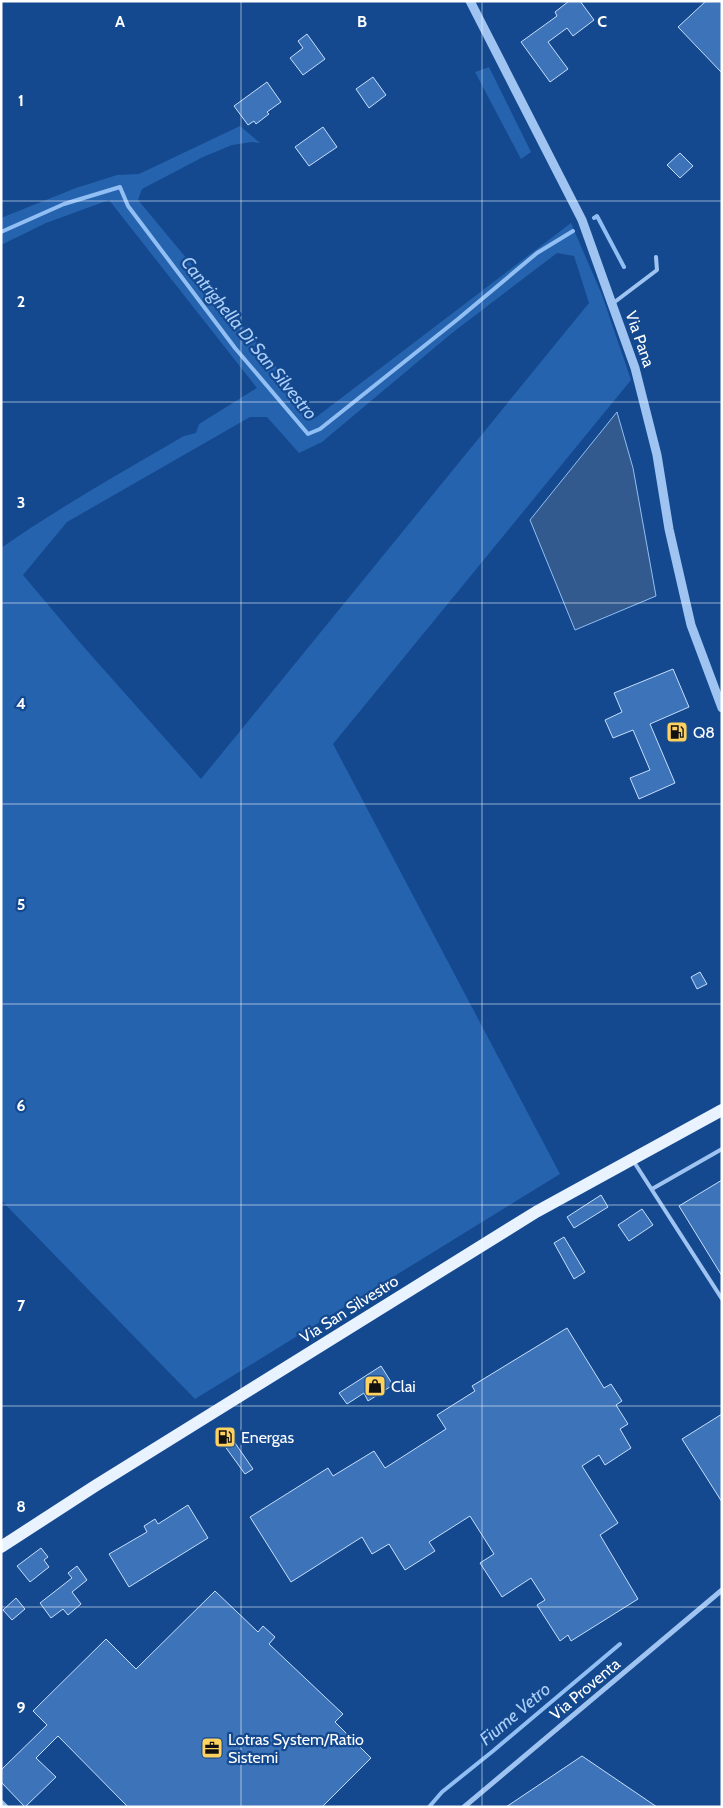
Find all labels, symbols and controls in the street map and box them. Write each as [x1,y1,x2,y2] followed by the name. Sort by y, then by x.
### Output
[115,12,125,31] text: A
[357,12,367,31] text: B
[597,12,607,31] text: C
[18,91,24,110] text: 1
[176,252,322,424] water label: Cantrighella Di San Silvestro
[17,292,25,311] text: 2
[622,308,659,370] street label: Via Pana
[17,493,25,512] text: 3
[16,694,26,713] text: 4
[665,720,689,744] fuel station icon: Q8
[693,723,715,742] place label: Q8
[17,895,25,914] text: 5
[17,1096,26,1115] text: 6
[296,1271,402,1347] street label: Via San Silvestro
[17,1296,26,1315] text: 7
[363,1374,387,1398] shop icon: Clai
[391,1377,416,1396] place label: Clai
[213,1425,237,1449] fuel station icon: Energas
[241,1428,294,1447] place label: Energas
[16,1497,26,1516] text: 8
[546,1654,624,1724] street label: Via Proventa
[475,1678,555,1750] water label: Fiume Vetro
[17,1698,26,1717] text: 9
[228,1730,364,1767] place label: Lotras System/Ratio Sistemi
[200,1736,224,1760] office icon: Lotras System/Ratio Sistemi

